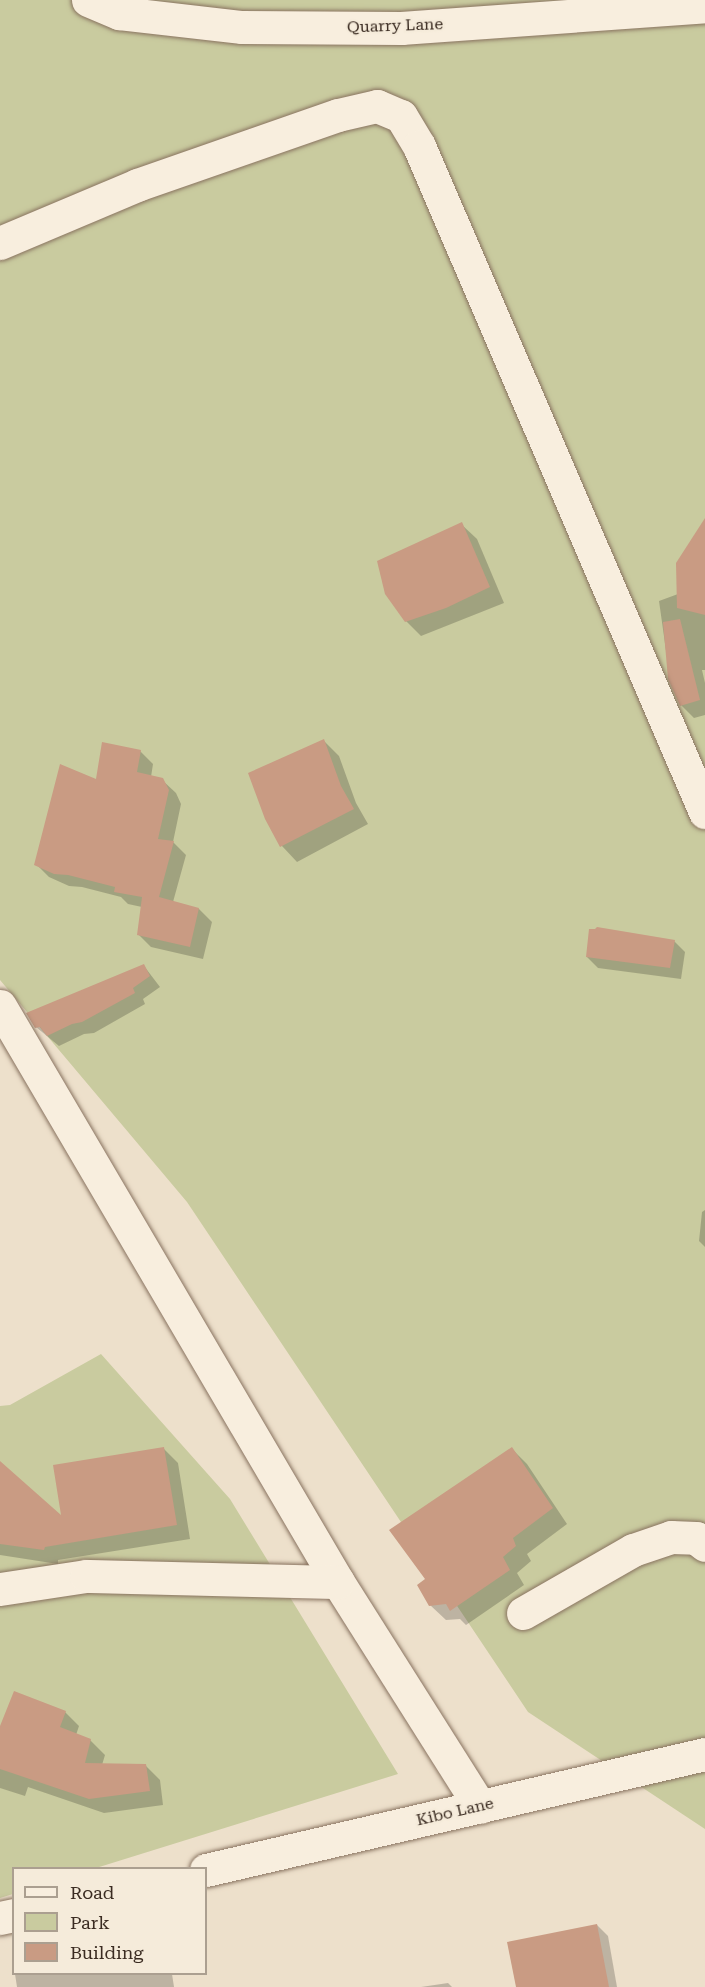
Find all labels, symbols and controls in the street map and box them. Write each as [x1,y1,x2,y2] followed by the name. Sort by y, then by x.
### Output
[347,15,443,37] street label: Quarry Lane
[414,1794,496,1830] street label: Kibo Lane
[12,1867,207,1975] legend
[70,1882,114,1903] text: Road
[70,1912,110,1933] text: Park
[70,1942,144,1963] text: Building

